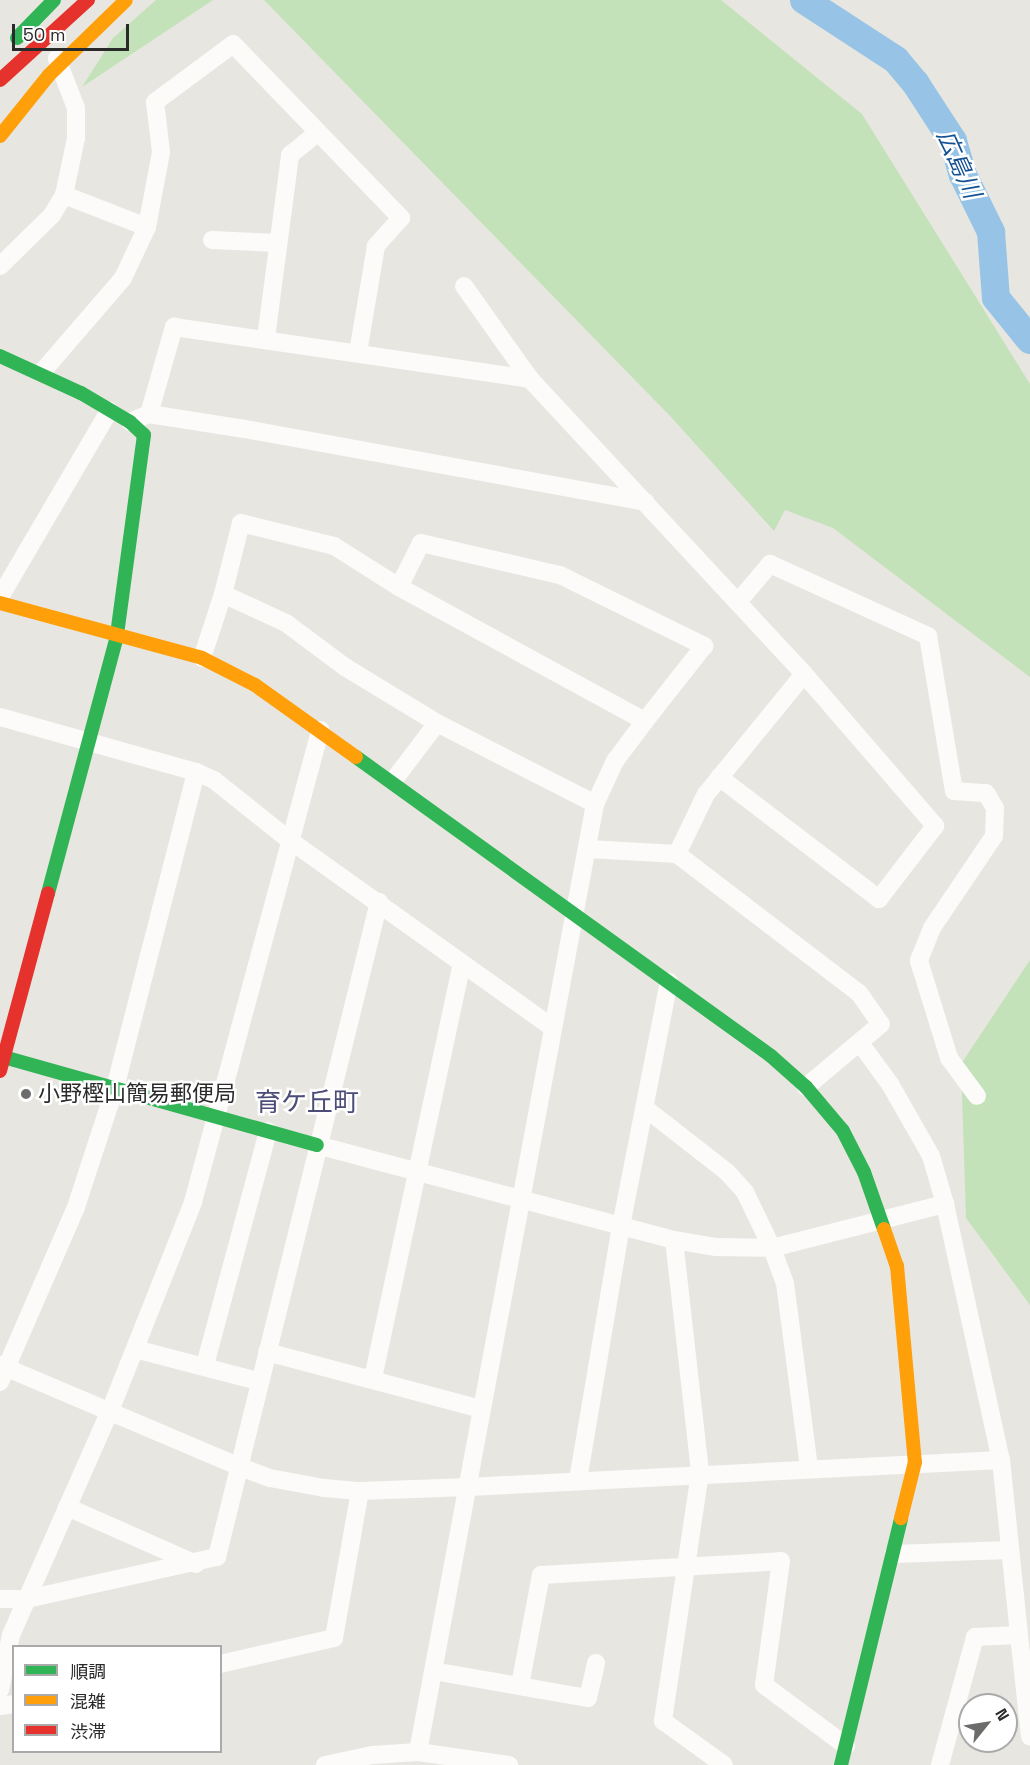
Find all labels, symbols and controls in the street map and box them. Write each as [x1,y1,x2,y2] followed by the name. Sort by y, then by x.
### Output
[15,12,132,50] scale bar
[23,23,65,46] text: 50 m
[931,125,987,203] water label: 広島川
[38,1081,236,1107] place label: 小野樫山簡易郵便局
[19,1087,33,1101] marker: 小野樫山簡易郵便局
[255,1087,359,1119] district label: 育ケ丘町
[12,1645,222,1753] legend
[70,1660,106,1683] text: 順調
[70,1690,106,1713] text: 混雑
[958,1693,1018,1753] north arrow
[991,1705,1014,1725] text: N
[70,1720,106,1743] text: 渋滞

